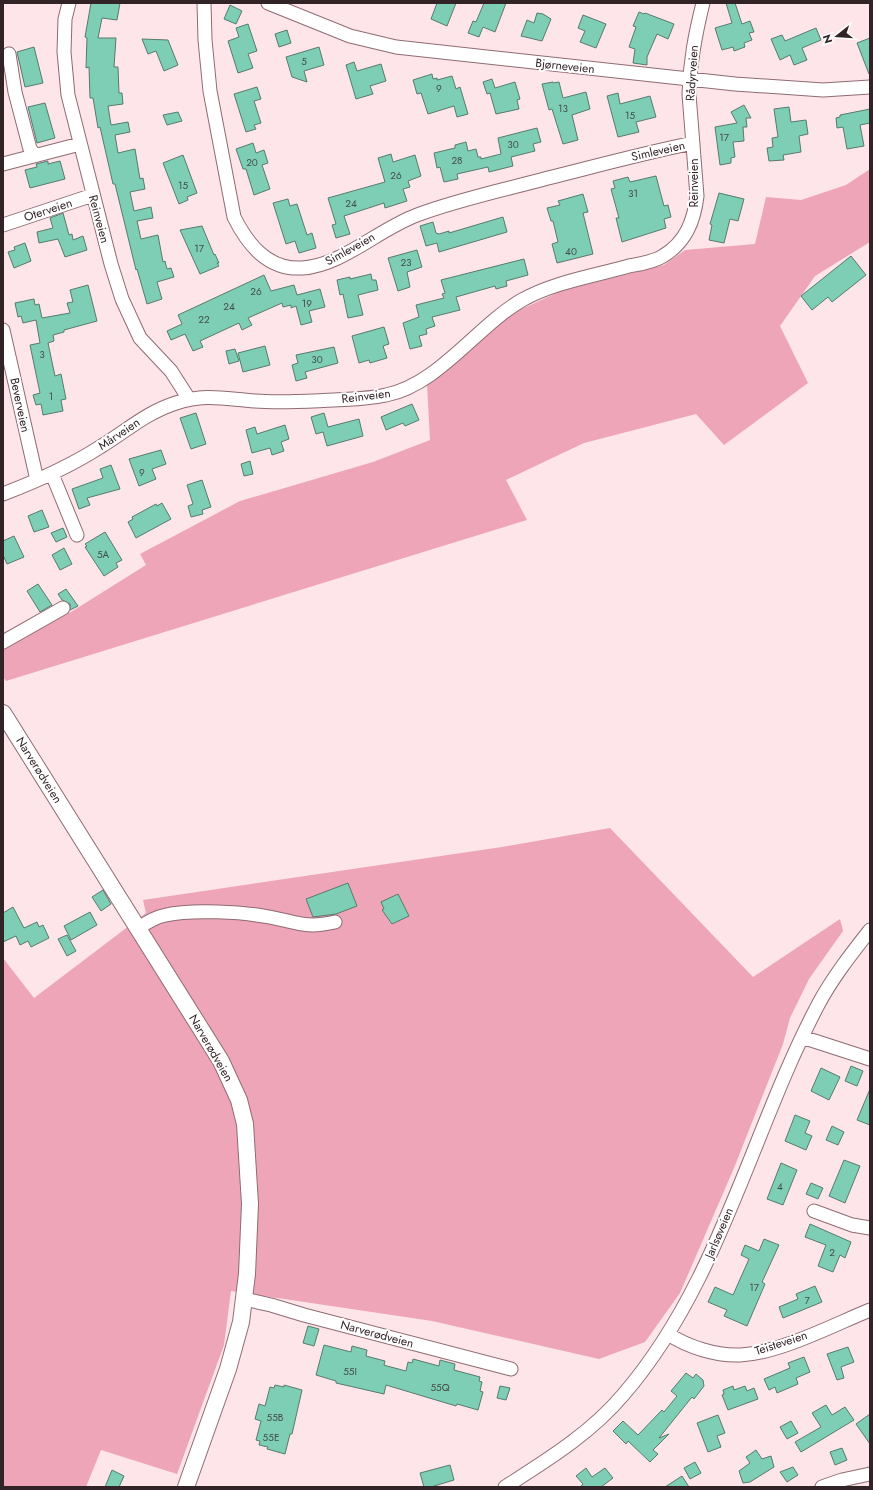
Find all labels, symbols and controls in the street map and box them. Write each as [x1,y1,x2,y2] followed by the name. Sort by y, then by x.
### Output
[817,16,857,56] north arrow
[819,32,836,45] text: N
[681,44,703,102] street label: Rådyrveien
[301,54,307,69] house number: 5
[534,54,596,78] street label: Bjørneveien
[436,81,442,96] house number: 9
[558,101,569,116] house number: 13
[625,108,635,123] house number: 15
[719,130,730,145] house number: 17
[629,136,687,166] street label: Simleveien
[507,137,519,152] house number: 30
[451,153,463,168] house number: 28
[246,155,258,170] house number: 20
[685,158,703,208] street label: Reinveien
[390,168,402,183] house number: 26
[178,178,188,193] house number: 15
[628,186,638,201] house number: 31
[84,193,114,245] street label: Reinveien
[21,194,75,226] street label: Oterveien
[345,196,357,211] house number: 24
[322,228,378,270] street label: Simleveien
[194,241,205,256] house number: 17
[565,244,577,259] house number: 40
[400,255,412,270] house number: 23
[250,284,262,299] house number: 26
[302,296,312,311] house number: 19
[223,299,235,314] house number: 24
[198,312,210,327] house number: 22
[39,347,45,362] house number: 3
[311,352,323,367] house number: 30
[5,376,35,434] street label: Beverveien
[341,384,391,408] street label: Reinveien
[49,389,53,404] house number: 1
[95,413,143,455] street label: Mårveien
[139,465,145,480] house number: 9
[97,547,110,562] house number: 5A
[11,733,67,807] street label: Narverødveien
[184,1011,238,1085] street label: Narverødveien
[777,1179,783,1194] house number: 4
[699,1205,738,1263] street label: Jarlsøveien
[829,1245,835,1260] house number: 2
[749,1280,760,1295] house number: 17
[804,1293,810,1308] house number: 7
[338,1316,416,1352] street label: Narverødveien
[752,1326,810,1360] street label: Teisteveien
[343,1364,357,1379] house number: 55I
[430,1380,450,1395] house number: 55Q
[267,1410,284,1425] house number: 55B
[263,1430,279,1445] house number: 55E

